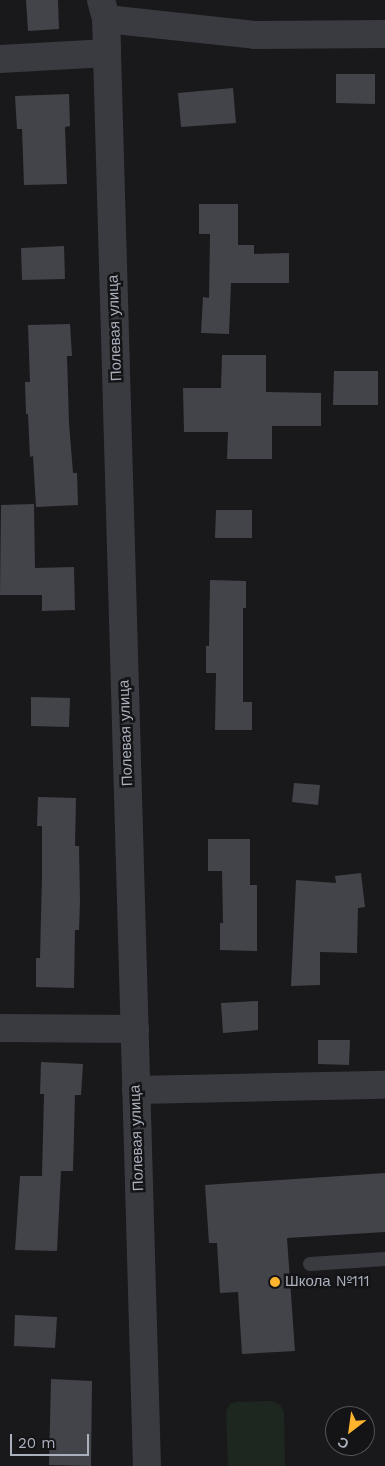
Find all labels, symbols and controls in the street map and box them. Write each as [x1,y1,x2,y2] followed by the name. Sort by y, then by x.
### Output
[104,274,126,382] street label: Полевая улица
[115,679,137,787] street label: Полевая улица
[126,1084,148,1192] street label: Полевая улица
[285,1273,370,1291] place label: Школа №111
[269,1276,281,1288] marker: Школа №111
[325,1406,375,1456] north arrow
[12,1424,91,1456] scale bar
[18,1434,56,1452] text: 20 m
[335,1434,351,1453] text: С

